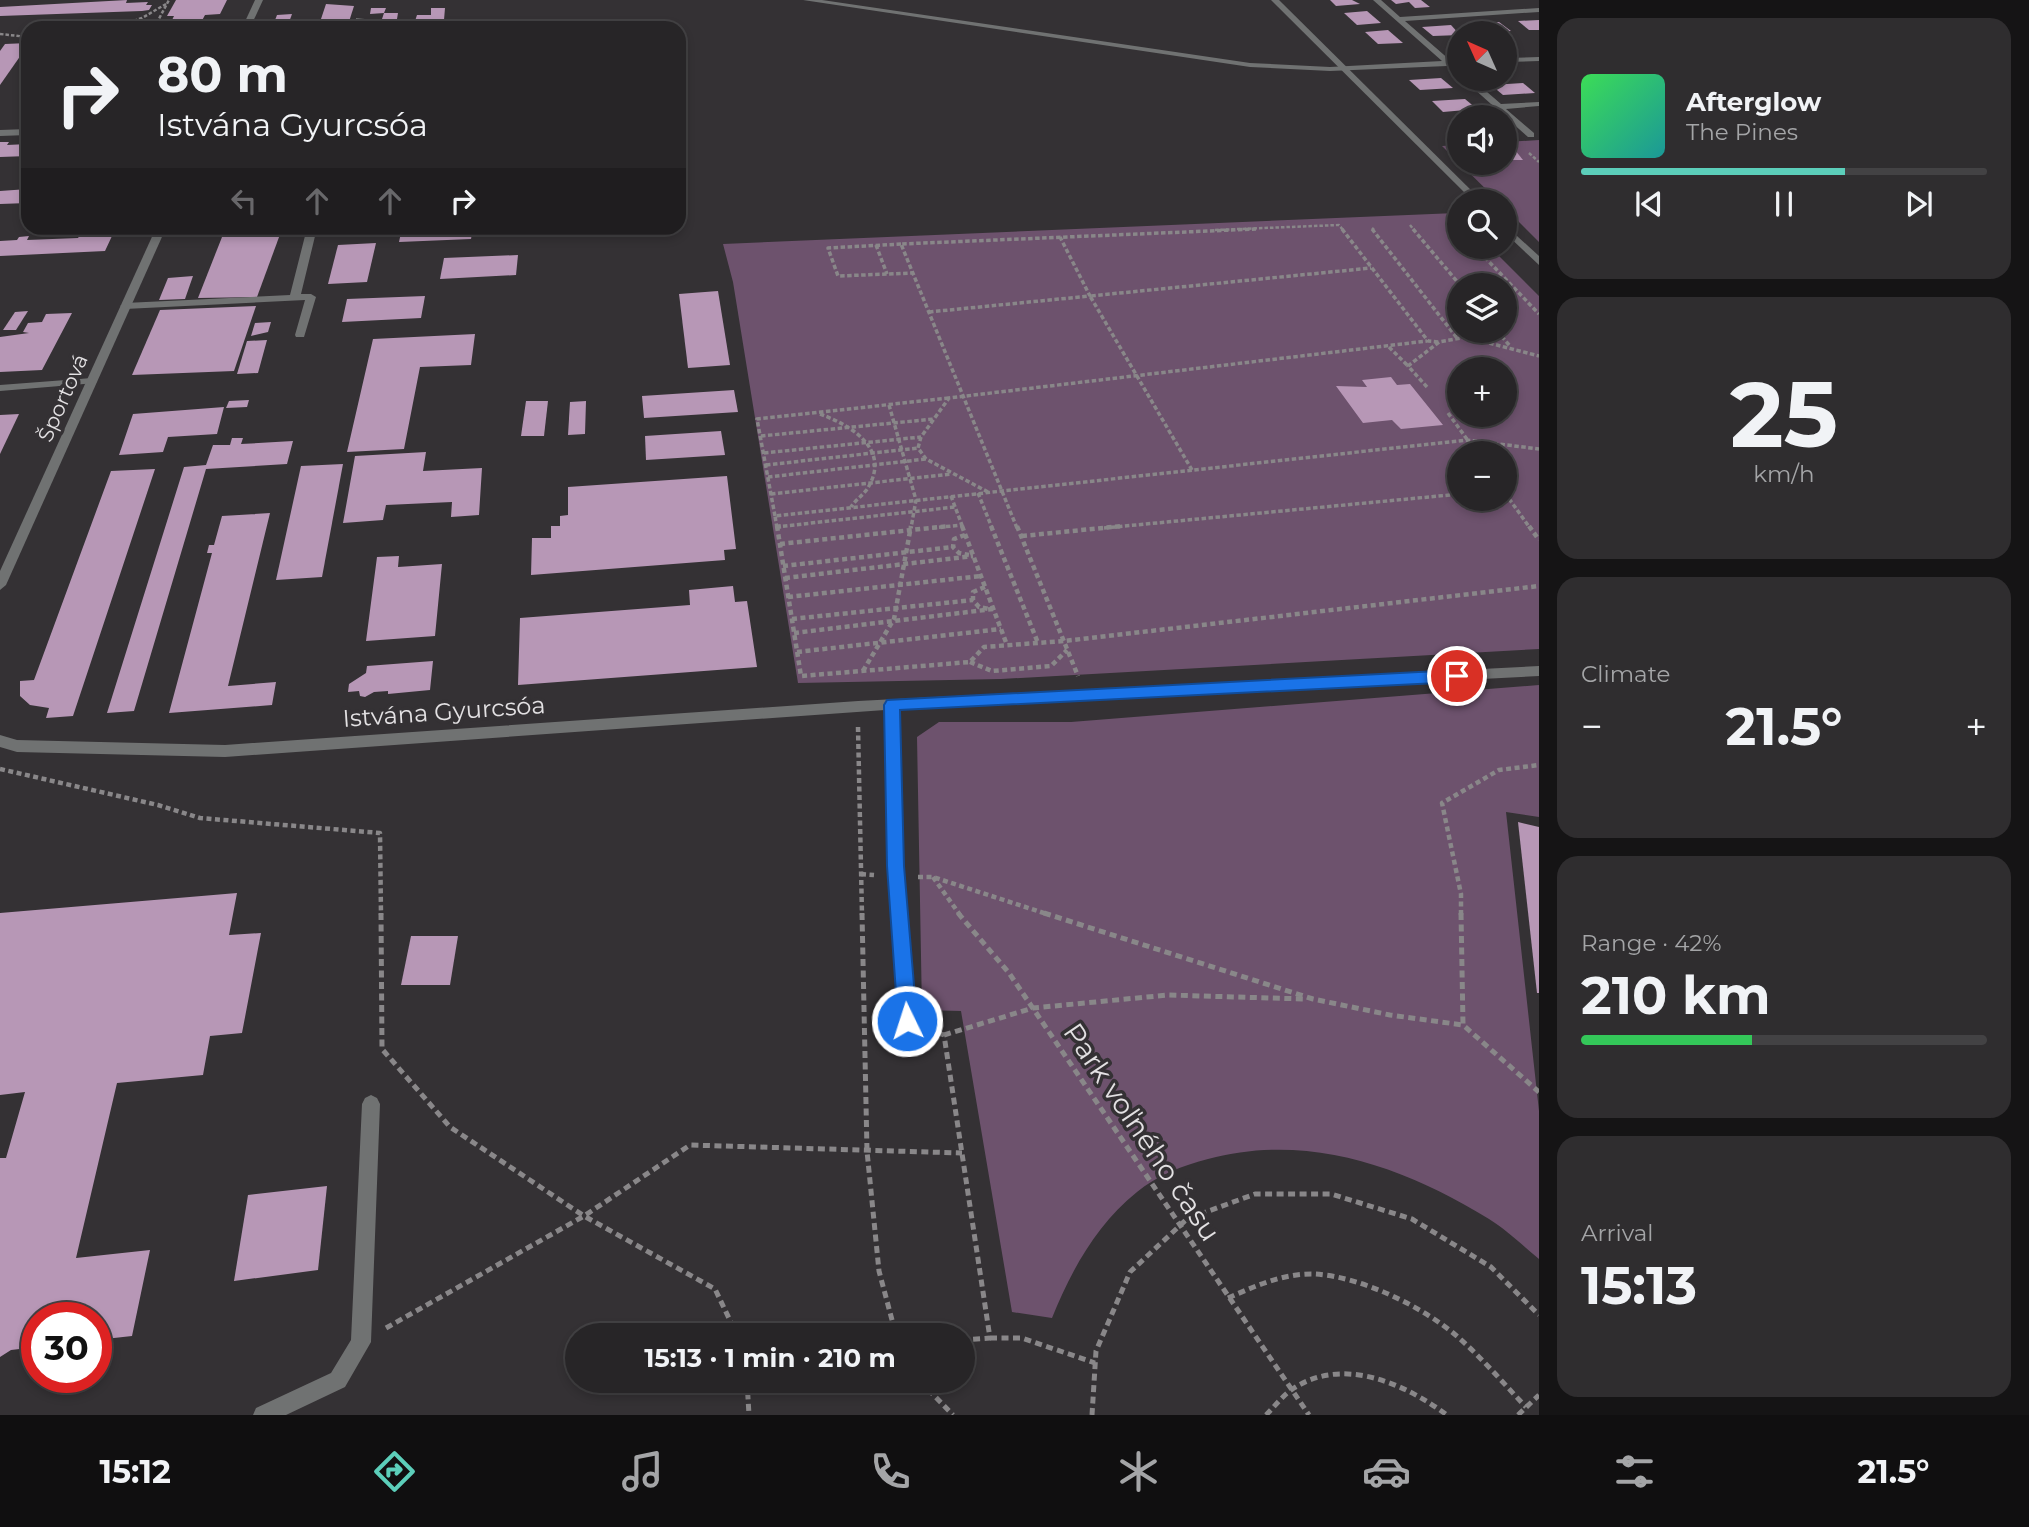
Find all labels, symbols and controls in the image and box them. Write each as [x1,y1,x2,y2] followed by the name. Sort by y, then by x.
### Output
[1447,21,1517,91] north arrow
[1447,21,1517,511] map controls
[157,45,288,104] text: 80 m
[42,49,133,140] icon: right
[1686,86,1821,118] text: Afterglow
[157,105,428,144] text: Istvána Gyurcsóa
[1447,105,1517,175] button: sound
[1686,118,1798,146] text: The Pines
[225,182,263,220] icon: left
[298,182,336,220] icon: ahead
[371,182,409,220] icon: ahead
[444,182,482,220] icon: right
[1630,185,1668,223] icon: previous
[1765,185,1803,223] icon: pause
[1900,185,1938,223] icon: next
[1447,189,1517,259] button: search
[1447,273,1517,343] button: layers
[32,350,93,446] street label: Športová
[1447,357,1517,427] button: +
[1730,359,1838,470] text: 25
[1447,441,1517,511] button: −
[1753,460,1815,488] text: km/h
[1427,646,1487,706] pin
[1438,657,1476,695] icon: arrive
[1581,660,1670,688] text: Climate
[342,690,546,733] street label: Istvána Gyurcsóa
[1725,695,1843,758] text: 21.5°
[1581,703,1603,750] text: −
[1965,703,1987,750] text: +
[1581,929,1722,957] text: Range · 42%
[1581,964,1771,1027] text: 210 km
[870,984,944,1058] position arrow
[1056,1016,1228,1248] street label: Park voľného času
[1581,1219,1654,1247] text: Arrival
[1581,1254,1697,1317] text: 15:13
[21,1302,112,1393] speed limit sign: 30
[644,1342,896,1374] text: 15:13 · 1 min · 210 m
[370,1447,419,1496] icon: directions
[618,1447,667,1496] icon: music
[866,1447,915,1496] icon: phone
[1114,1447,1163,1496] icon: climate
[1362,1447,1411,1496] icon: car
[1610,1447,1659,1496] icon: filters
[99,1452,171,1491] text: 15:12
[1857,1452,1929,1491] text: 21.5°

